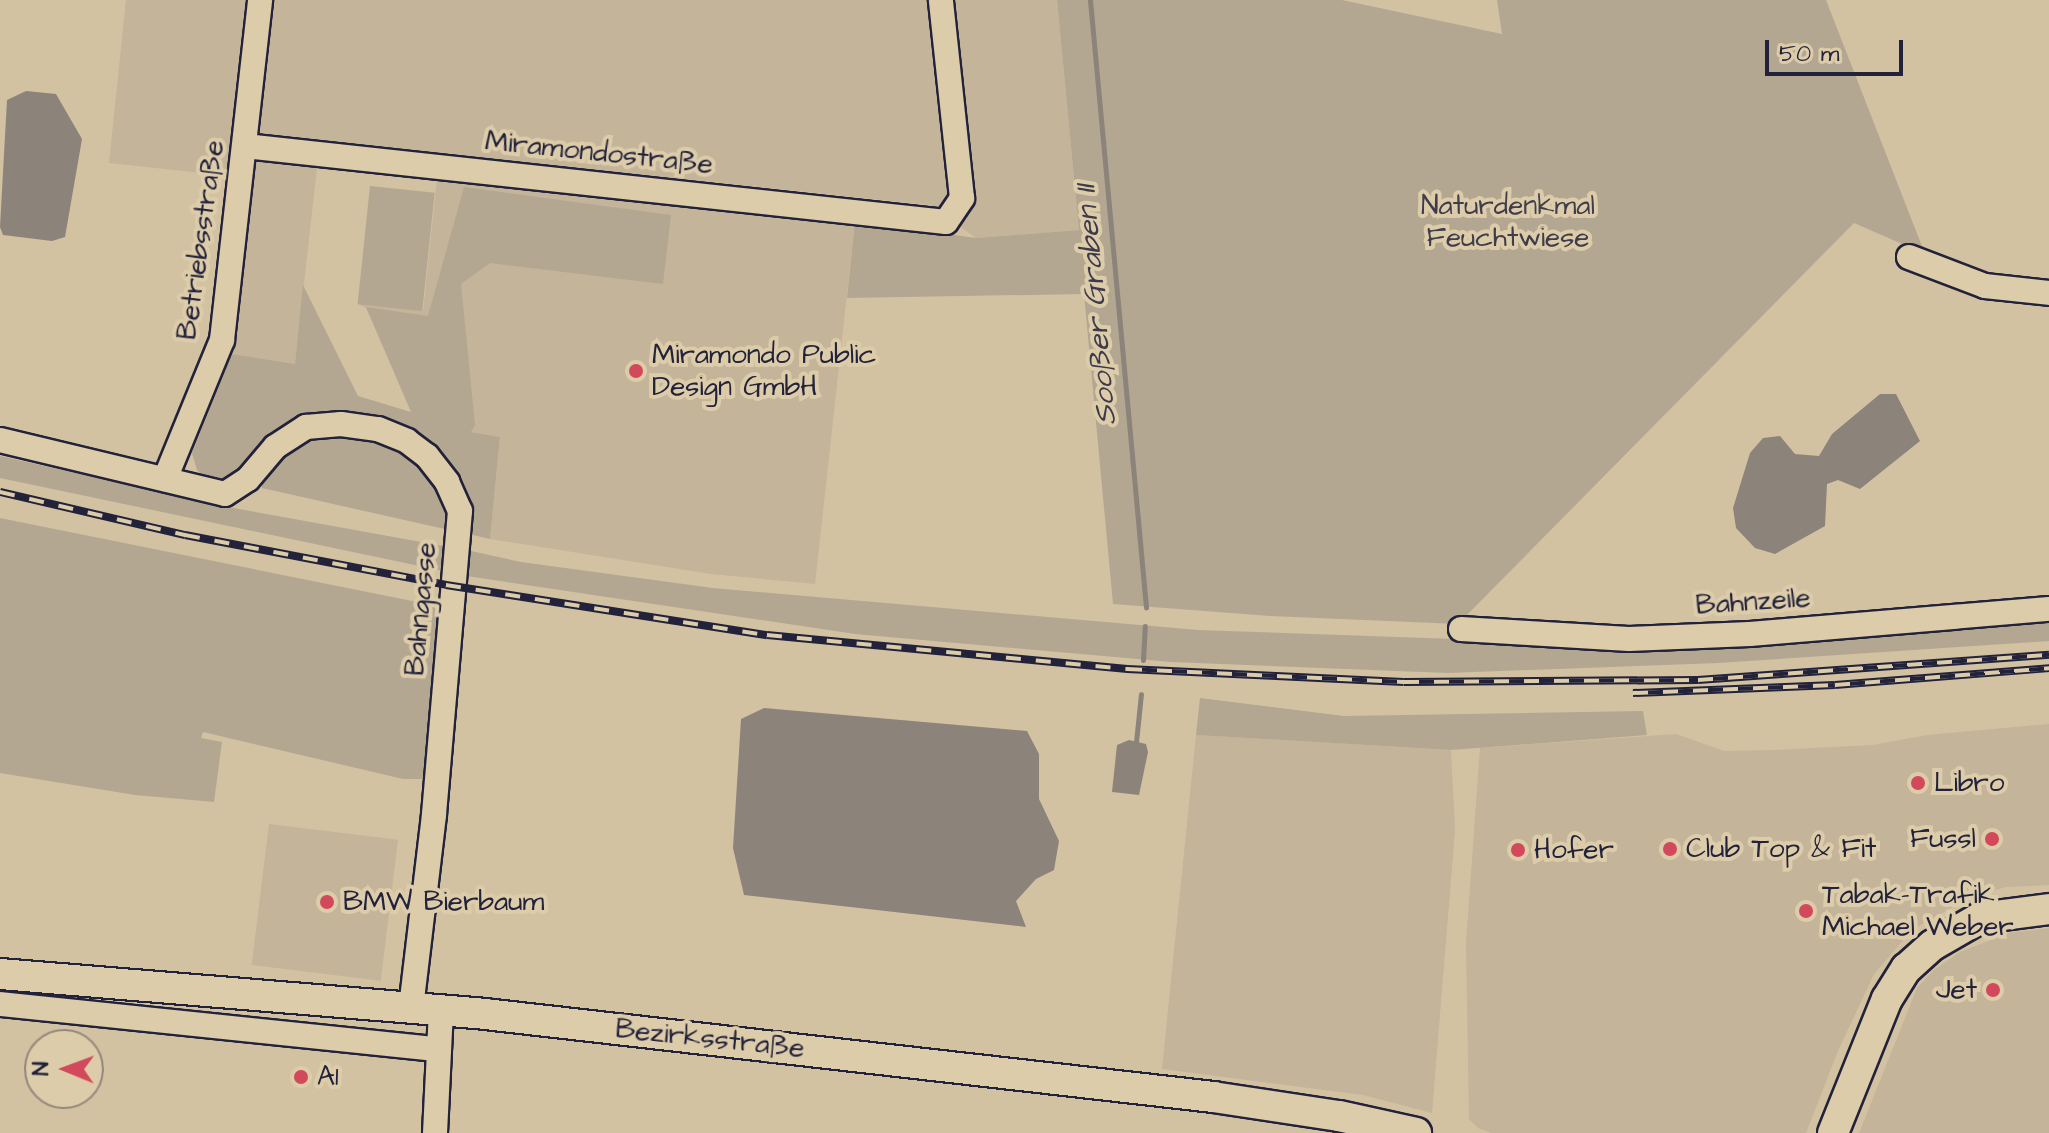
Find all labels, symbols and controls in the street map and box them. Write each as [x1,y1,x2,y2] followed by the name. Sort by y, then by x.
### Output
[1769,24,1907,74] scale bar
[1779,37,1839,71] text: 50 m
[483,124,715,182] street label: Miramondostraße
[170,138,232,342] street label: Betriebsstraße
[1068,183,1124,427] water label: Sooßer Graben II
[1421,189,1595,255] park label: Naturdenkmal Feuchtwiese
[652,338,876,404] place label: Miramondo Public Design GmbH
[627,362,645,380] marker: Miramondo Public Design GmbH
[398,541,444,677] street label: Bahngasse
[1695,581,1811,623] street label: Bahnzeile
[1934,766,2005,800] place label: Libro
[1909,774,1927,792] marker: Libro
[1910,822,1976,856] place label: Fussl
[1983,830,2001,848] marker: Fussl
[1686,832,1876,866] place label: Club Top & Fit
[1534,833,1614,867] place label: Hofer
[1661,840,1679,858] marker: Club Top & Fit
[1509,841,1527,859] marker: Hofer
[1822,878,2014,944] place label: Tabak-Trafik Michael Weber
[343,885,544,919] place label: BMW Bierbaum
[318,893,336,911] marker: BMW Bierbaum
[1797,902,1815,920] marker: Tabak-Trafik Michael Weber
[1936,973,1977,1007] place label: Jet
[1984,981,2002,999] marker: Jet
[614,1012,806,1066] street label: Bezirksstraße
[24,1029,104,1109] north arrow
[317,1060,339,1094] place label: A1
[26,1061,57,1076] text: N
[292,1068,310,1086] marker: A1

